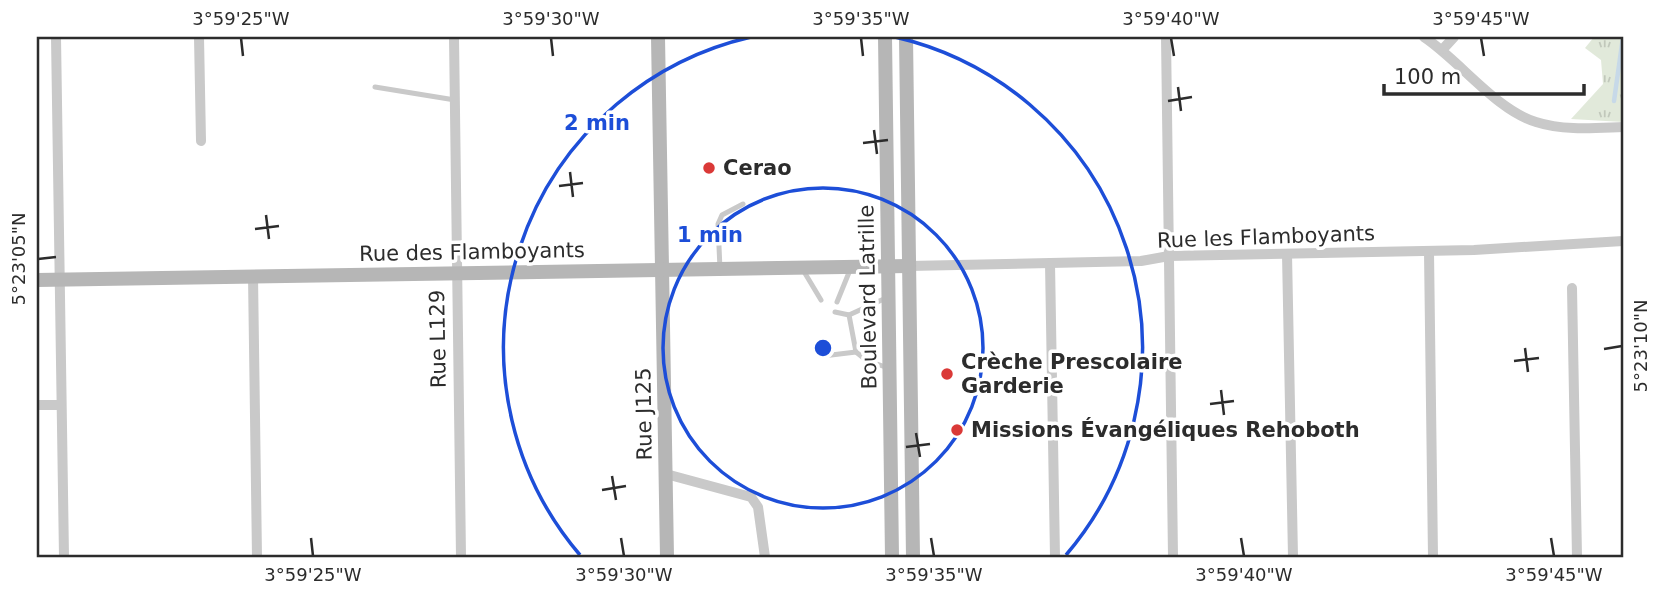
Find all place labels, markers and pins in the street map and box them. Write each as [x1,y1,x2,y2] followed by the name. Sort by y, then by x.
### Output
[723,156,792,180] place label: Cerao
[701,160,717,176] marker: Cerao
[811,336,835,360] centre of rings
[961,350,1183,398] place label: Crèche Prescolaire Garderie
[939,366,955,382] marker: Crèche Prescolaire Garderie
[971,417,1360,442] place label: Missions Évangéliques Rehoboth
[949,422,965,438] marker: Missions Évangéliques Rehoboth

